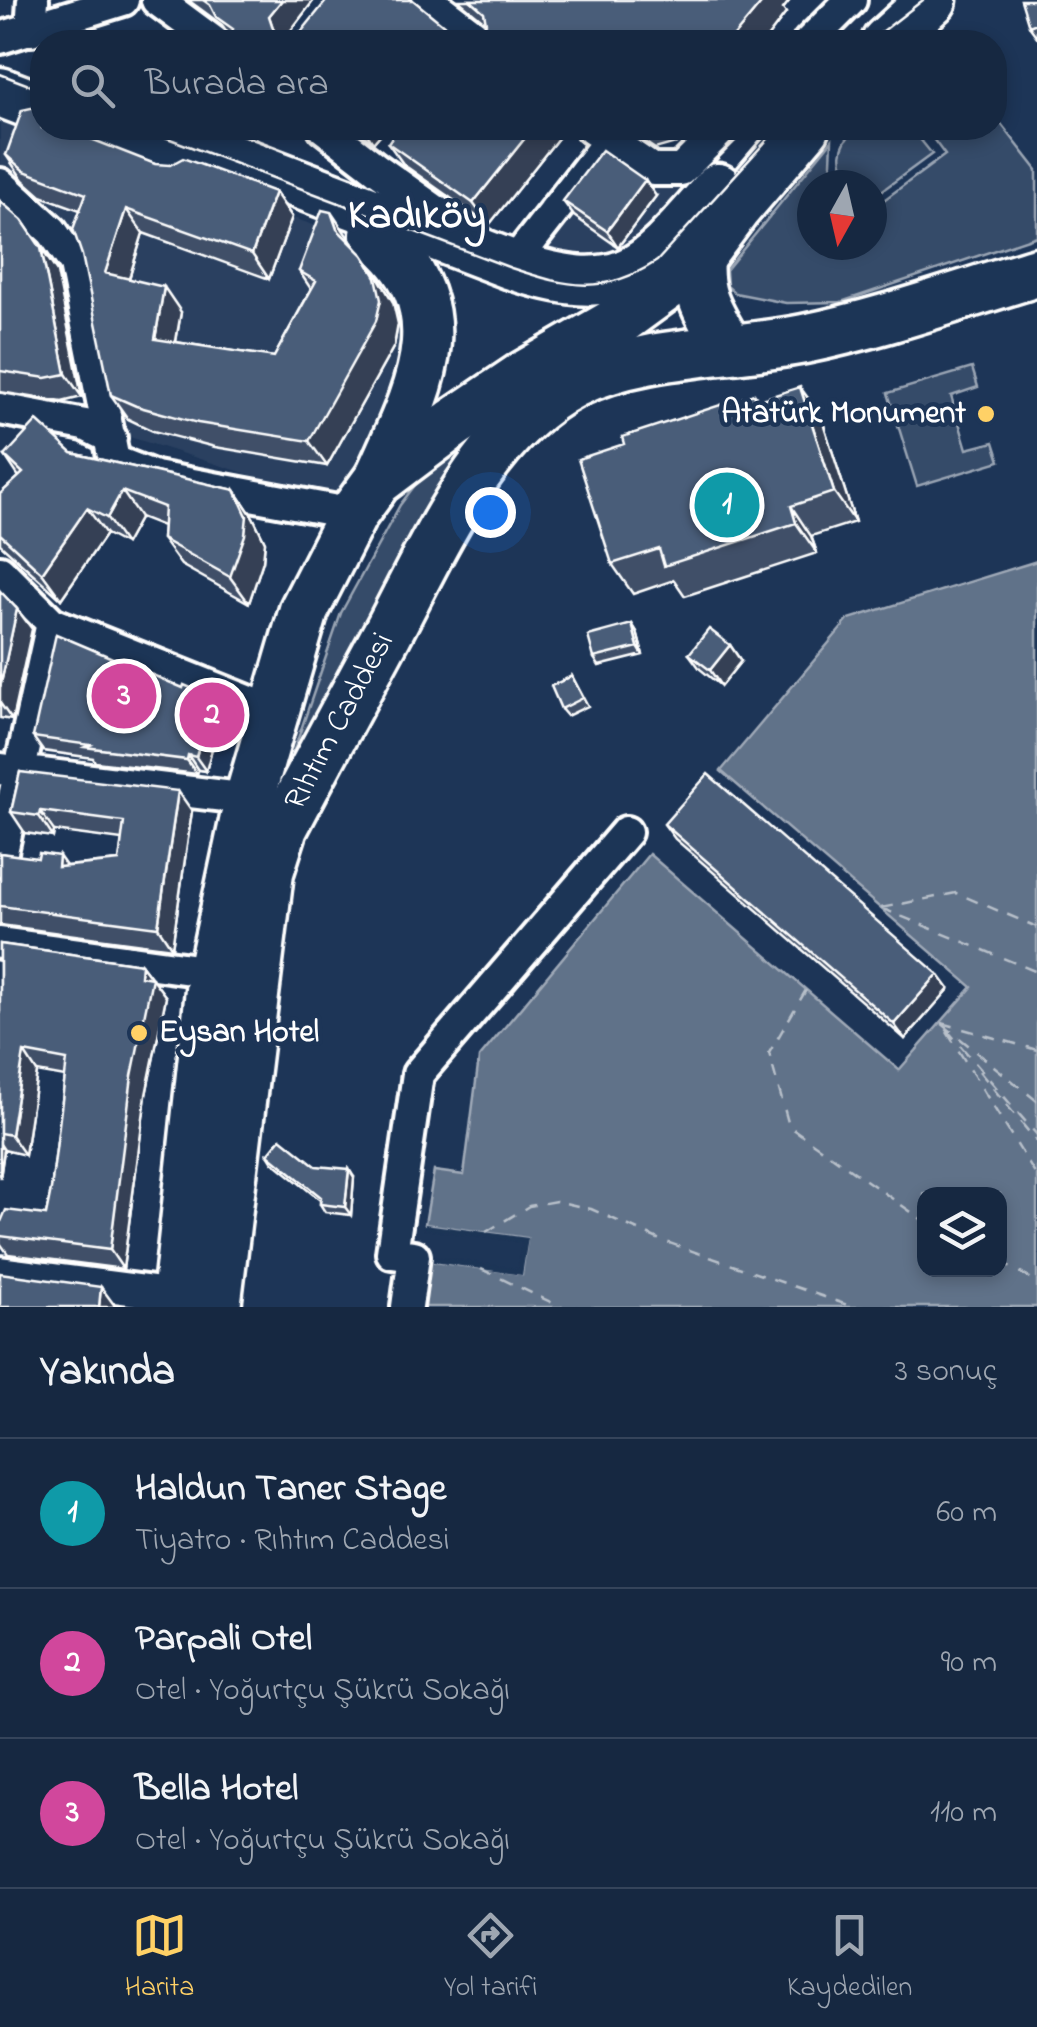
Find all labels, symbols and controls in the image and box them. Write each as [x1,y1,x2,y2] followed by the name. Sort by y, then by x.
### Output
[30,30,1007,140] search box
[145,57,329,113] text: Burada ara
[65,58,120,113] icon: search
[797,170,887,260] north arrow
[348,186,486,247] district label: Kadıköy
[722,391,966,438] place label: Atatürk Monument
[975,403,997,425] marker: Atatürk Monument
[694,468,760,542] pin: 1
[465,487,516,538] your location
[273,625,407,819] street label: Rıhtım Caddesi
[92,658,156,734] pin: 3
[180,678,244,752] pin: 2
[159,1010,319,1058] place label: Eysan Hotel
[128,1022,150,1044] marker: Eysan Hotel
[917,1187,1007,1277] map controls
[917,1187,1007,1277] button: layers
[40,1342,175,1403] text: Yakında
[895,1349,997,1396] text: 3 sonuç
[135,1462,446,1518] text: Haldun Taner Stage
[67,1490,78,1537] text: 1
[936,1490,997,1537] text: 60 m
[135,1518,450,1565] text: Tiyatro · Rıhtım Caddesi
[135,1612,312,1668] text: Parpali Otel
[65,1640,80,1687] text: 2
[941,1640,997,1687] text: 90 m
[135,1668,510,1715] text: Otel · Yoğurtçu Şükrü Sokağı
[135,1762,298,1818] text: Bella Hotel
[66,1790,79,1837] text: 3
[930,1790,997,1837] text: 110 m
[135,1818,510,1865] text: Otel · Yoğurtçu Şükrü Sokağı
[125,1908,194,2009] tab: Harita
[444,1908,538,2009] tab: Yol tarifi
[787,1908,912,2009] tab: Kaydedilen

